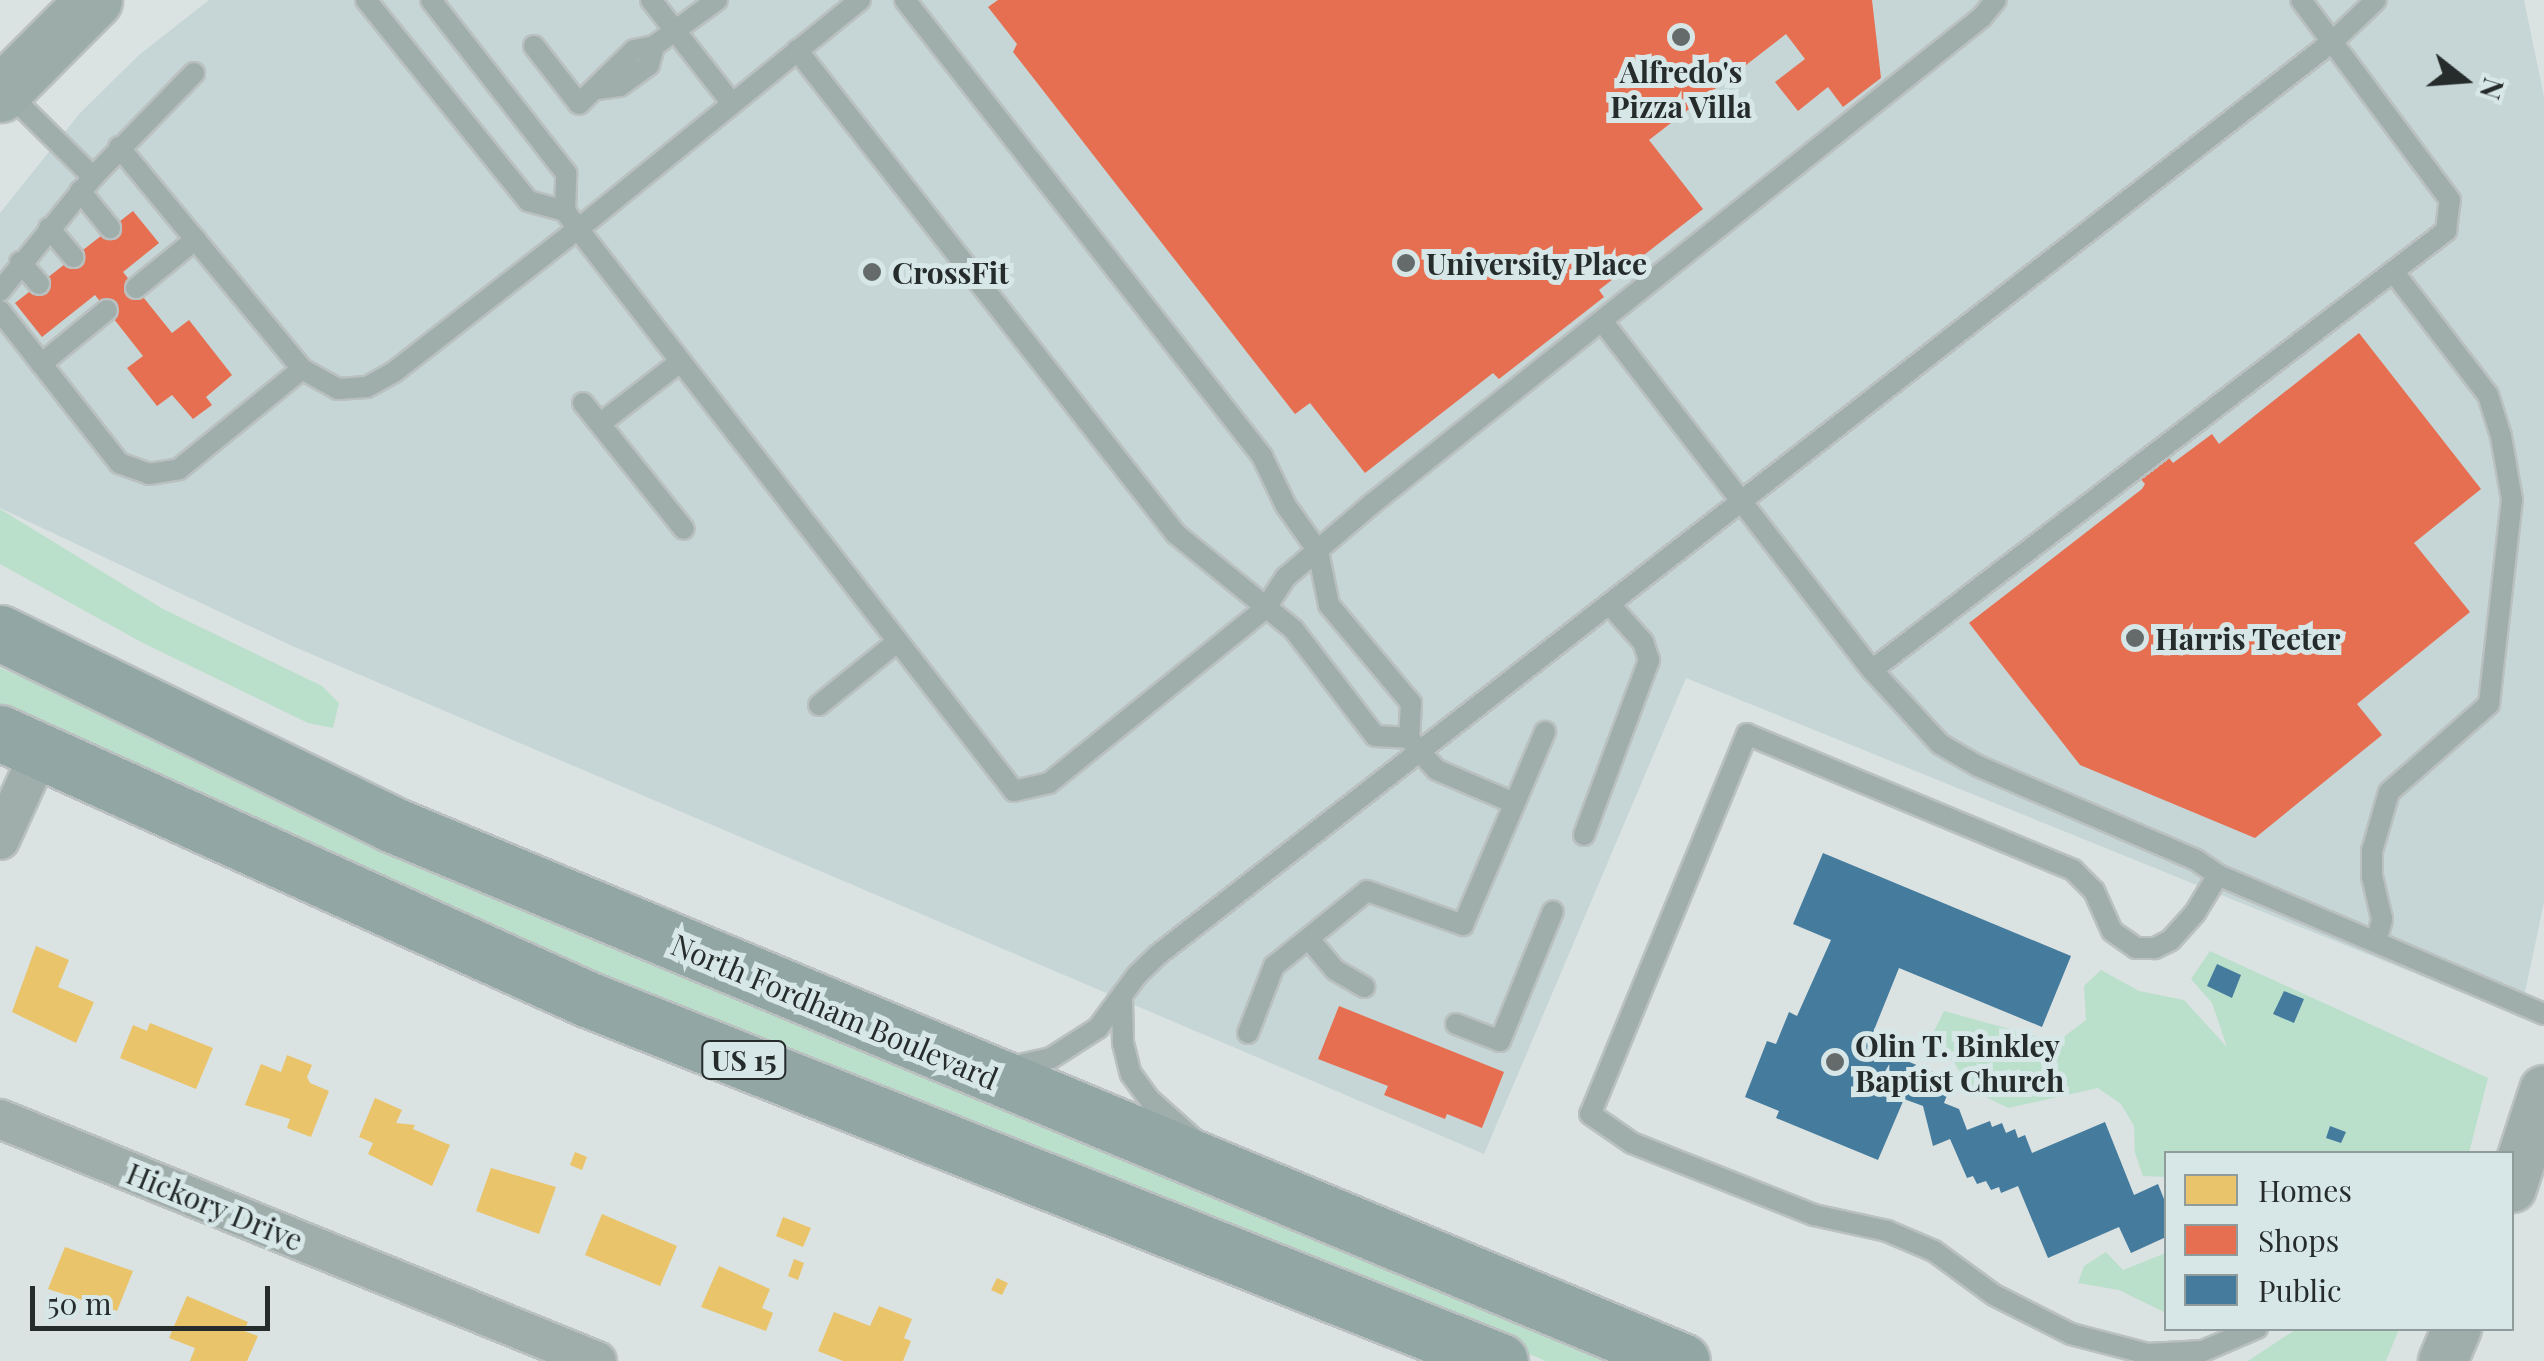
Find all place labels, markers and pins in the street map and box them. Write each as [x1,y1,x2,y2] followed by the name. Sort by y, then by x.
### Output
[1670,26,1692,48] marker: Alfredo's Pizza Villa
[1610,53,1752,124] place label: Alfredo's Pizza Villa
[1426,245,1648,281] place label: University Place
[1395,252,1417,274] marker: University Place
[892,254,1009,290] place label: CrossFit
[861,261,883,283] marker: CrossFit
[2155,620,2341,656] place label: Harris Teeter
[2124,627,2146,649] marker: Harris Teeter
[1855,1027,2064,1098] place label: Olin T. Binkley Baptist Church
[1824,1051,1846,1073] marker: Olin T. Binkley Baptist Church

